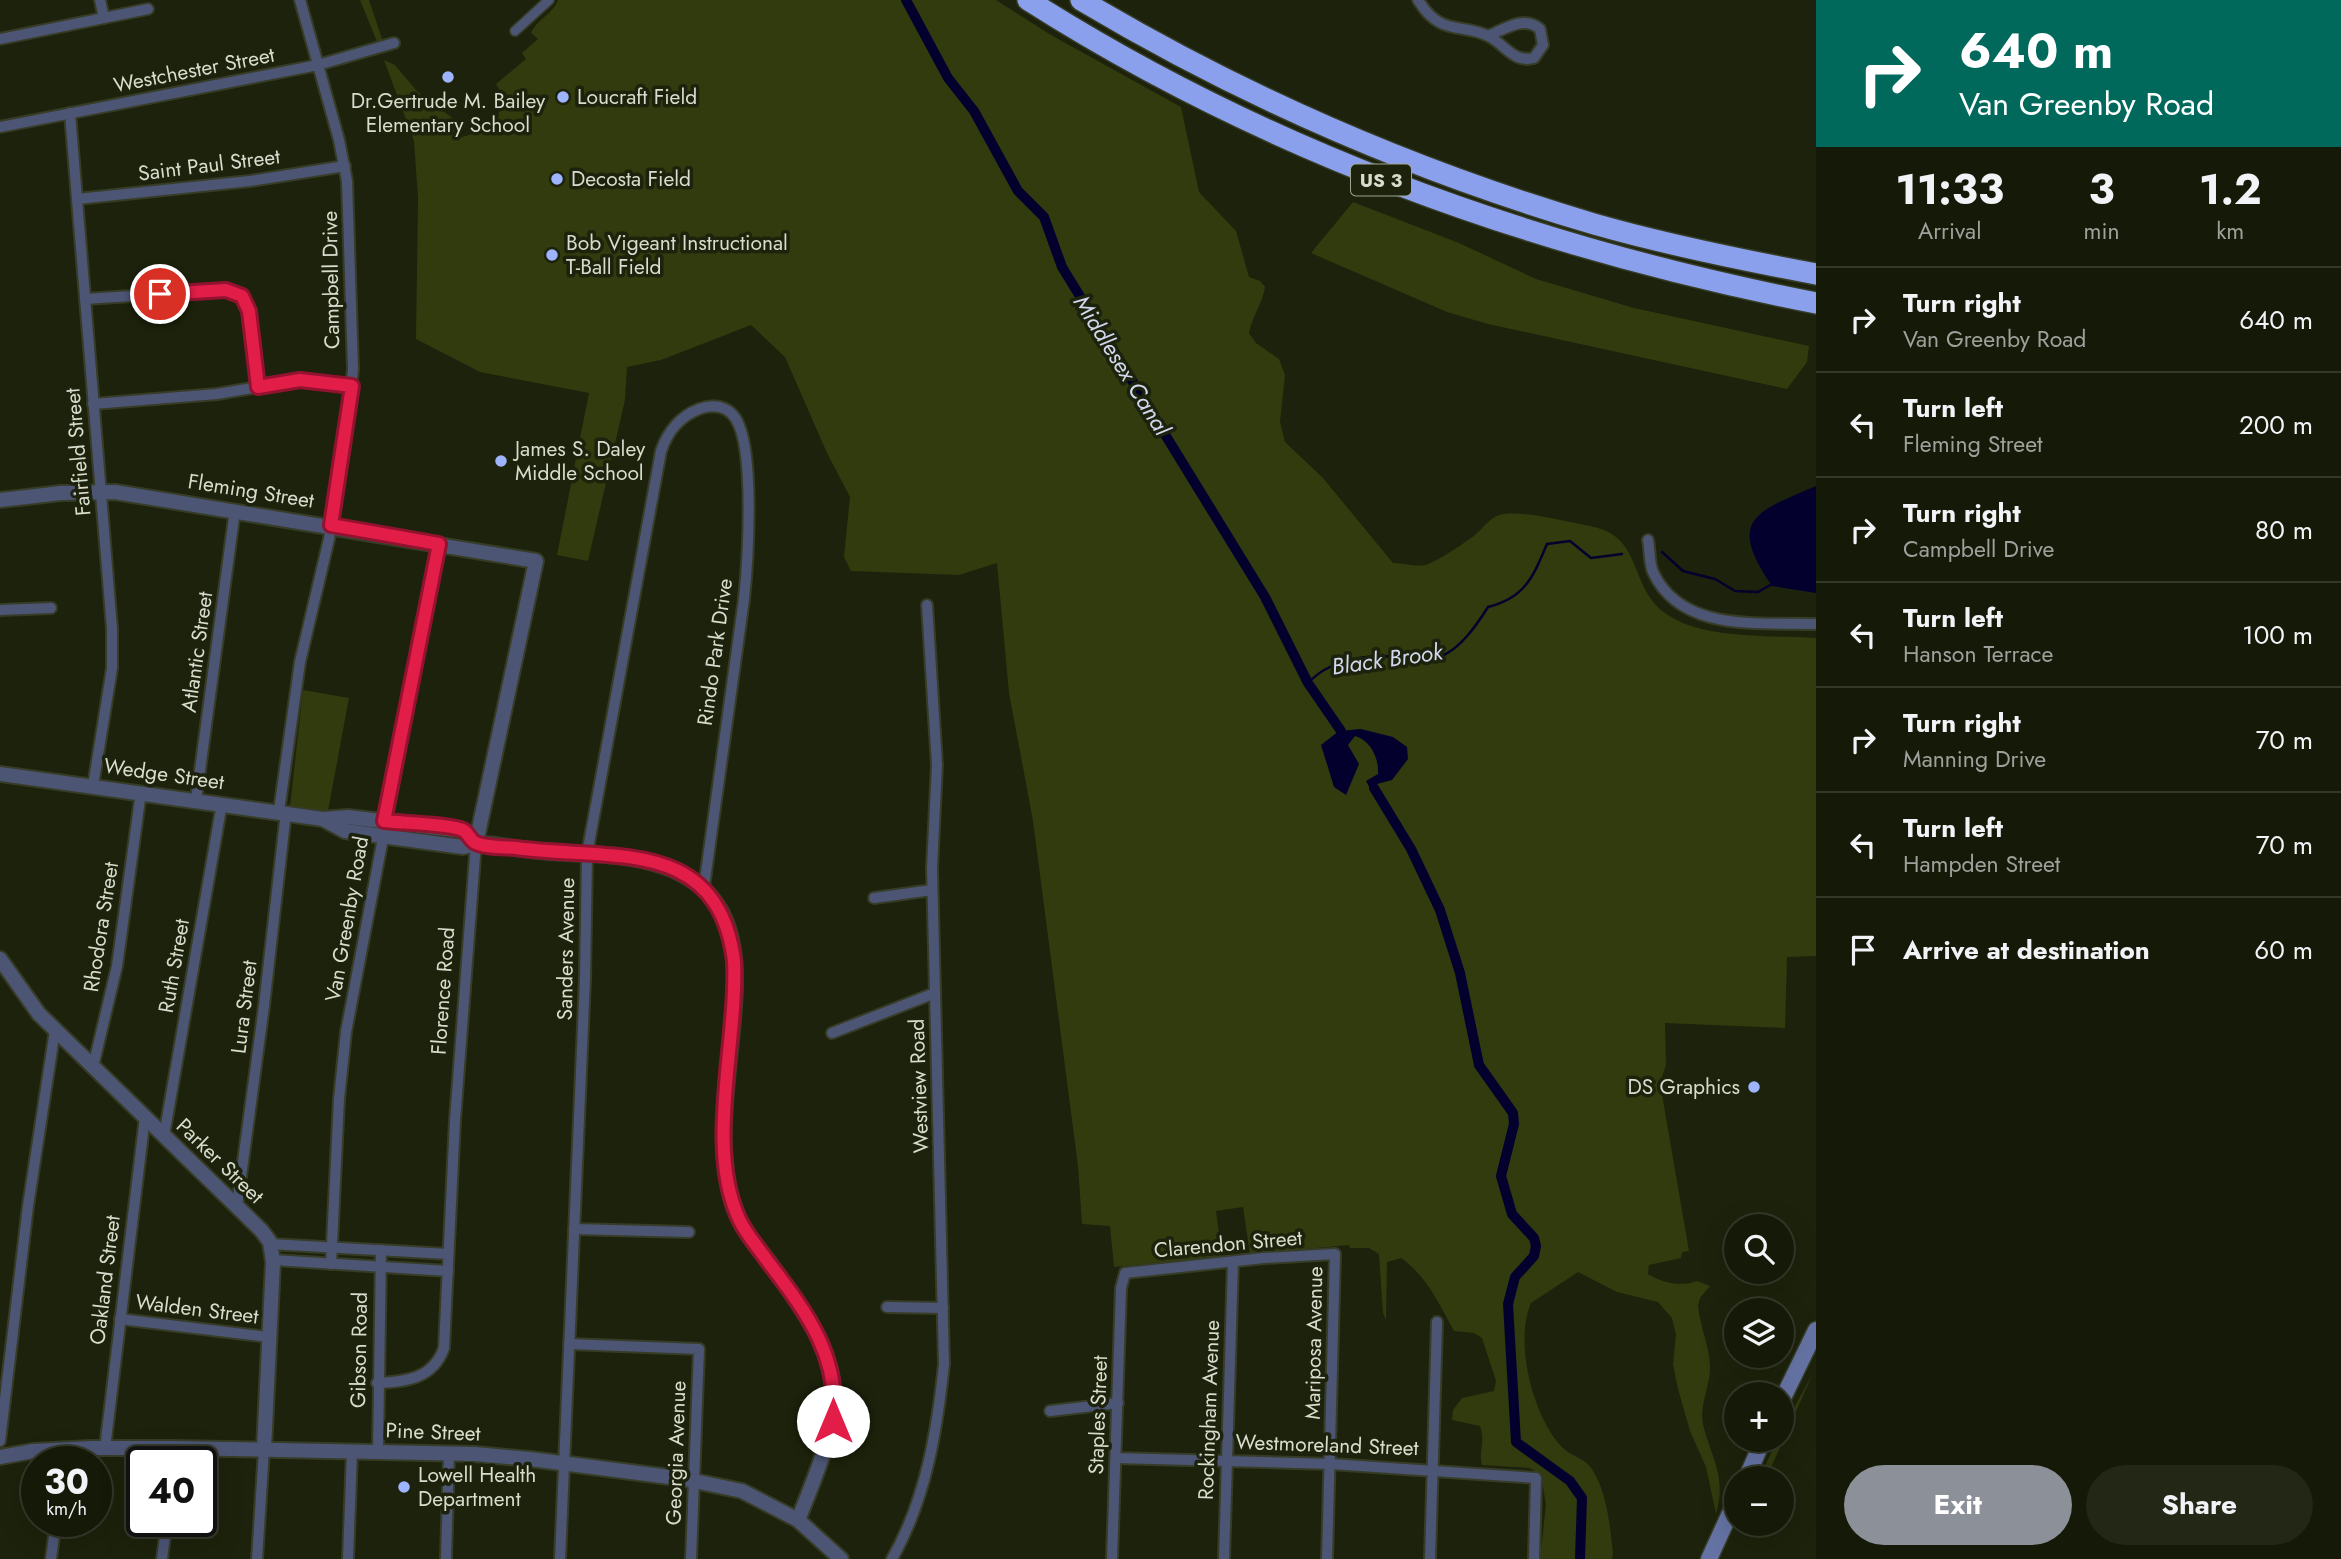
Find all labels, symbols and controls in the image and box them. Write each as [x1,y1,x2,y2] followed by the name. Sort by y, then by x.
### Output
[1959,16,2113,86] text: 640 m
[1844,28,1935,119] icon: right
[111,40,277,100] street label: Westchester Street
[440,69,456,85] marker: Dr.Gertrude M. Bailey Elementary School
[1959,81,2214,127] text: Van Greenby Road
[577,82,697,112] place label: Loucraft Field
[351,86,546,140] place label: Dr.Gertrude M. Bailey Elementary School
[555,89,571,105] marker: Loucraft Field
[136,141,282,189] street label: Saint Paul Street
[1896,159,2004,220] text: 11:33
[2088,159,2115,220] text: 3
[2199,159,2261,220] text: 1.2
[571,164,691,194] place label: Decosta Field
[1351,164,1411,196] road number: US 3
[549,171,565,187] marker: Decosta Field
[315,210,347,349] street label: Campbell Drive
[1918,214,1981,248] text: Arrival
[2083,214,2119,248] text: min
[2216,214,2244,248] text: km
[566,228,788,282] place label: Bob Vigeant Instructional T-Ball Field
[544,247,560,263] marker: Bob Vigeant Instructional T-Ball Field
[130,264,190,324] pin
[141,275,179,313] icon: arrive
[1903,284,2021,322] text: Turn right
[1065,288,1179,443] water label: Middlesex Canal
[1844,301,1882,339] icon: right
[2239,301,2313,339] text: 640 m
[1903,322,2086,356] text: Van Greenby Road
[57,387,99,517] street label: Fairfield Street
[1903,389,2003,427] text: Turn left
[1844,406,1882,444] icon: left
[2239,406,2313,444] text: 200 m
[1903,427,2043,461] text: Fleming Street
[512,434,646,488] place label: James S. Daley Middle School
[493,453,509,469] marker: James S. Daley Middle School
[186,466,316,516] street label: Fleming Street
[1903,494,2021,532] text: Turn right
[1844,511,1882,549] icon: right
[2255,511,2313,549] text: 80 m
[1903,532,2054,566] text: Campbell Drive
[690,576,740,728] street label: Rindo Park Drive
[174,590,220,714] street label: Atlantic Street
[1903,599,2003,637] text: Turn left
[1844,616,1882,654] icon: left
[2242,616,2313,654] text: 100 m
[1329,634,1446,684] water label: Black Brook
[1903,637,2053,671] text: Hanson Terrace
[1903,704,2021,742] text: Turn right
[1844,721,1882,759] icon: right
[2256,721,2313,759] text: 70 m
[1903,742,2046,776] text: Manning Drive
[102,751,226,797] street label: Wedge Street
[1903,809,2003,847] text: Turn left
[1844,826,1882,864] icon: left
[2256,826,2313,864] text: 70 m
[318,834,376,1004] street label: Van Greenby Road
[1903,847,2060,881] text: Hampden Street
[76,860,126,994] street label: Rhodora Street
[550,877,582,1021] street label: Sanders Avenue
[151,916,197,1016] street label: Ruth Street
[424,926,462,1056] street label: Florence Road
[1844,931,1882,969] icon: arrive
[1903,931,2150,969] text: Arrive at destination
[2254,931,2313,969] text: 60 m
[223,959,265,1055] street label: Lura Street
[902,1018,936,1154] street label: Westview Road
[1627,1072,1740,1102] place label: DS Graphics
[1746,1079,1762,1095] marker: DS Graphics
[169,1111,271,1211] street label: Parker Street
[82,1214,128,1346] street label: Oakland Street
[1724,1214,1794,1536] map controls
[1724,1214,1794,1284] button: search
[1153,1223,1303,1265] street label: Clarendon Street
[1298,1266,1330,1420] street label: Mariposa Avenue
[134,1287,260,1331] street label: Walden Street
[343,1292,375,1408] street label: Gibson Road
[1724,1298,1794,1368] button: layers
[1191,1319,1227,1501] street label: Rockingham Avenue
[1081,1355,1115,1475] street label: Staples Street
[658,1380,694,1526] street label: Georgia Avenue
[1724,1382,1794,1452] button: +
[796,1384,870,1458] position arrow
[385,1415,481,1449] street label: Pine Street
[1235,1427,1419,1463] street label: Westmoreland Street
[126,1446,217,1537] speed limit sign: 40
[44,1457,89,1507] text: 30
[418,1460,536,1514] place label: Lowell Health Department
[1844,1465,2072,1545] button: Exit
[2086,1465,2313,1545] button: Share
[1724,1466,1794,1536] button: −
[396,1479,412,1495] marker: Lowell Health Department
[46,1496,87,1522] text: km/h

